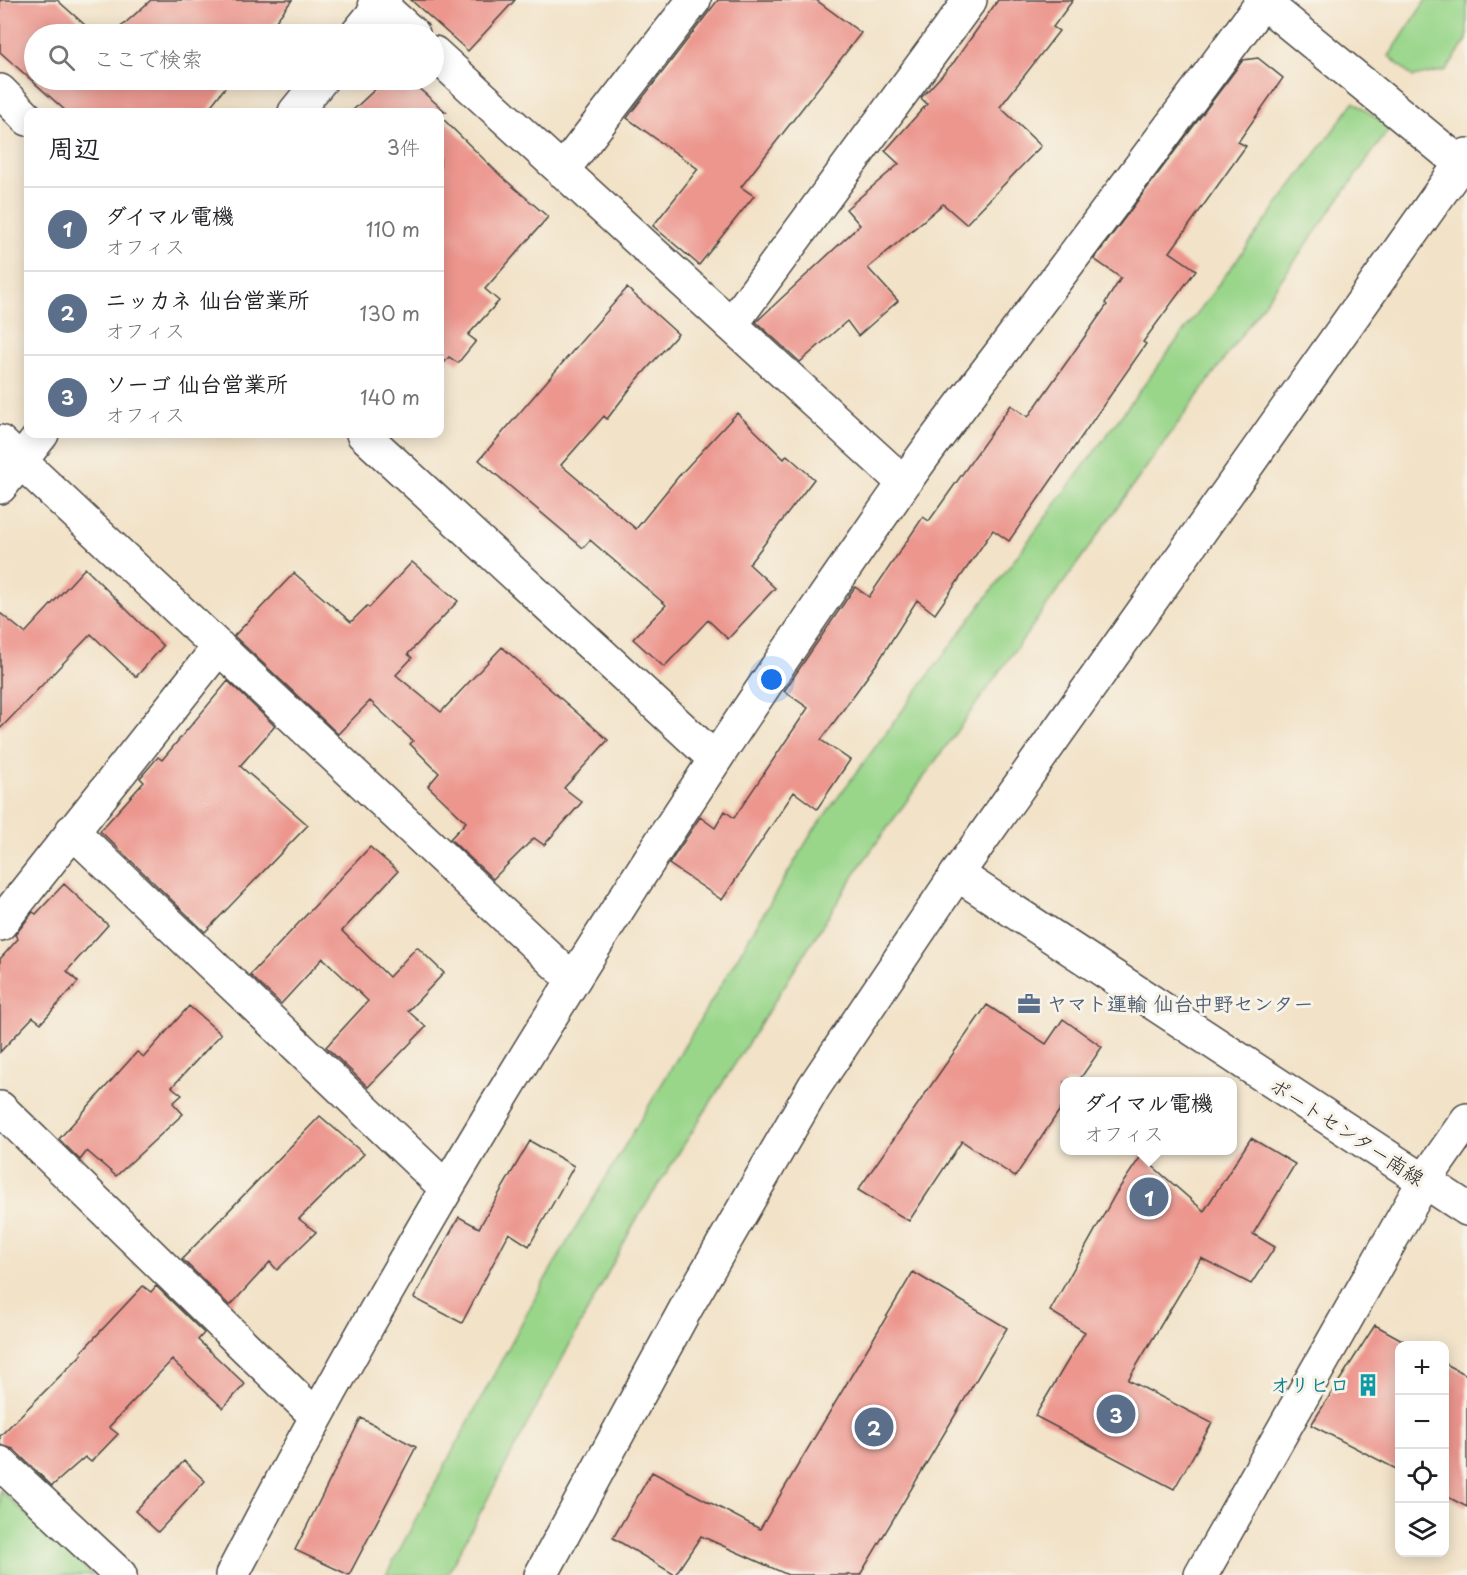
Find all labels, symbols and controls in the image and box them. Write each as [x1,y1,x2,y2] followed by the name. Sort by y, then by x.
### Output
[24,24,444,90] search box
[45,41,78,74] icon: search
[93,41,203,74] text: ここで検索
[48,128,100,167] text: 周辺
[387,132,420,162] text: 3件
[105,198,234,231] text: ダイマル電機
[63,214,72,244] text: 1
[366,214,420,244] text: 110 m
[105,231,185,261] text: オフィス
[105,282,310,315] text: ニッカネ 仙台営業所
[60,298,75,328] text: 2
[360,298,420,328] text: 130 m
[105,315,185,345] text: オフィス
[105,366,288,399] text: ソーゴ 仙台営業所
[61,382,74,412] text: 3
[360,382,420,412] text: 140 m
[105,399,185,429] text: オフィス
[757,665,786,694] your location
[1047,988,1313,1018] place label: ヤマト運輸 仙台中野センター
[1016,991,1042,1017] office icon: ヤマト運輸 仙台中野センター
[1264,1070,1431,1193] street label: ポートセンター南線
[1060,1077,1237,1155] popup
[1084,1085,1213,1118] text: ダイマル電機
[1084,1118,1164,1148] text: オフィス
[1130,1174,1168,1220] pin: 1
[1395,1341,1449,1557] map controls
[1395,1341,1449,1395] button: +
[1270,1369,1350,1399] place label: オリヒロ
[1355,1372,1381,1398] building icon: オリヒロ
[1096,1392,1136,1436] pin: 3
[1395,1395,1449,1449] button: −
[854,1404,894,1450] pin: 2
[1395,1449,1449,1503] button: locate
[1395,1503,1449,1557] button: layers

